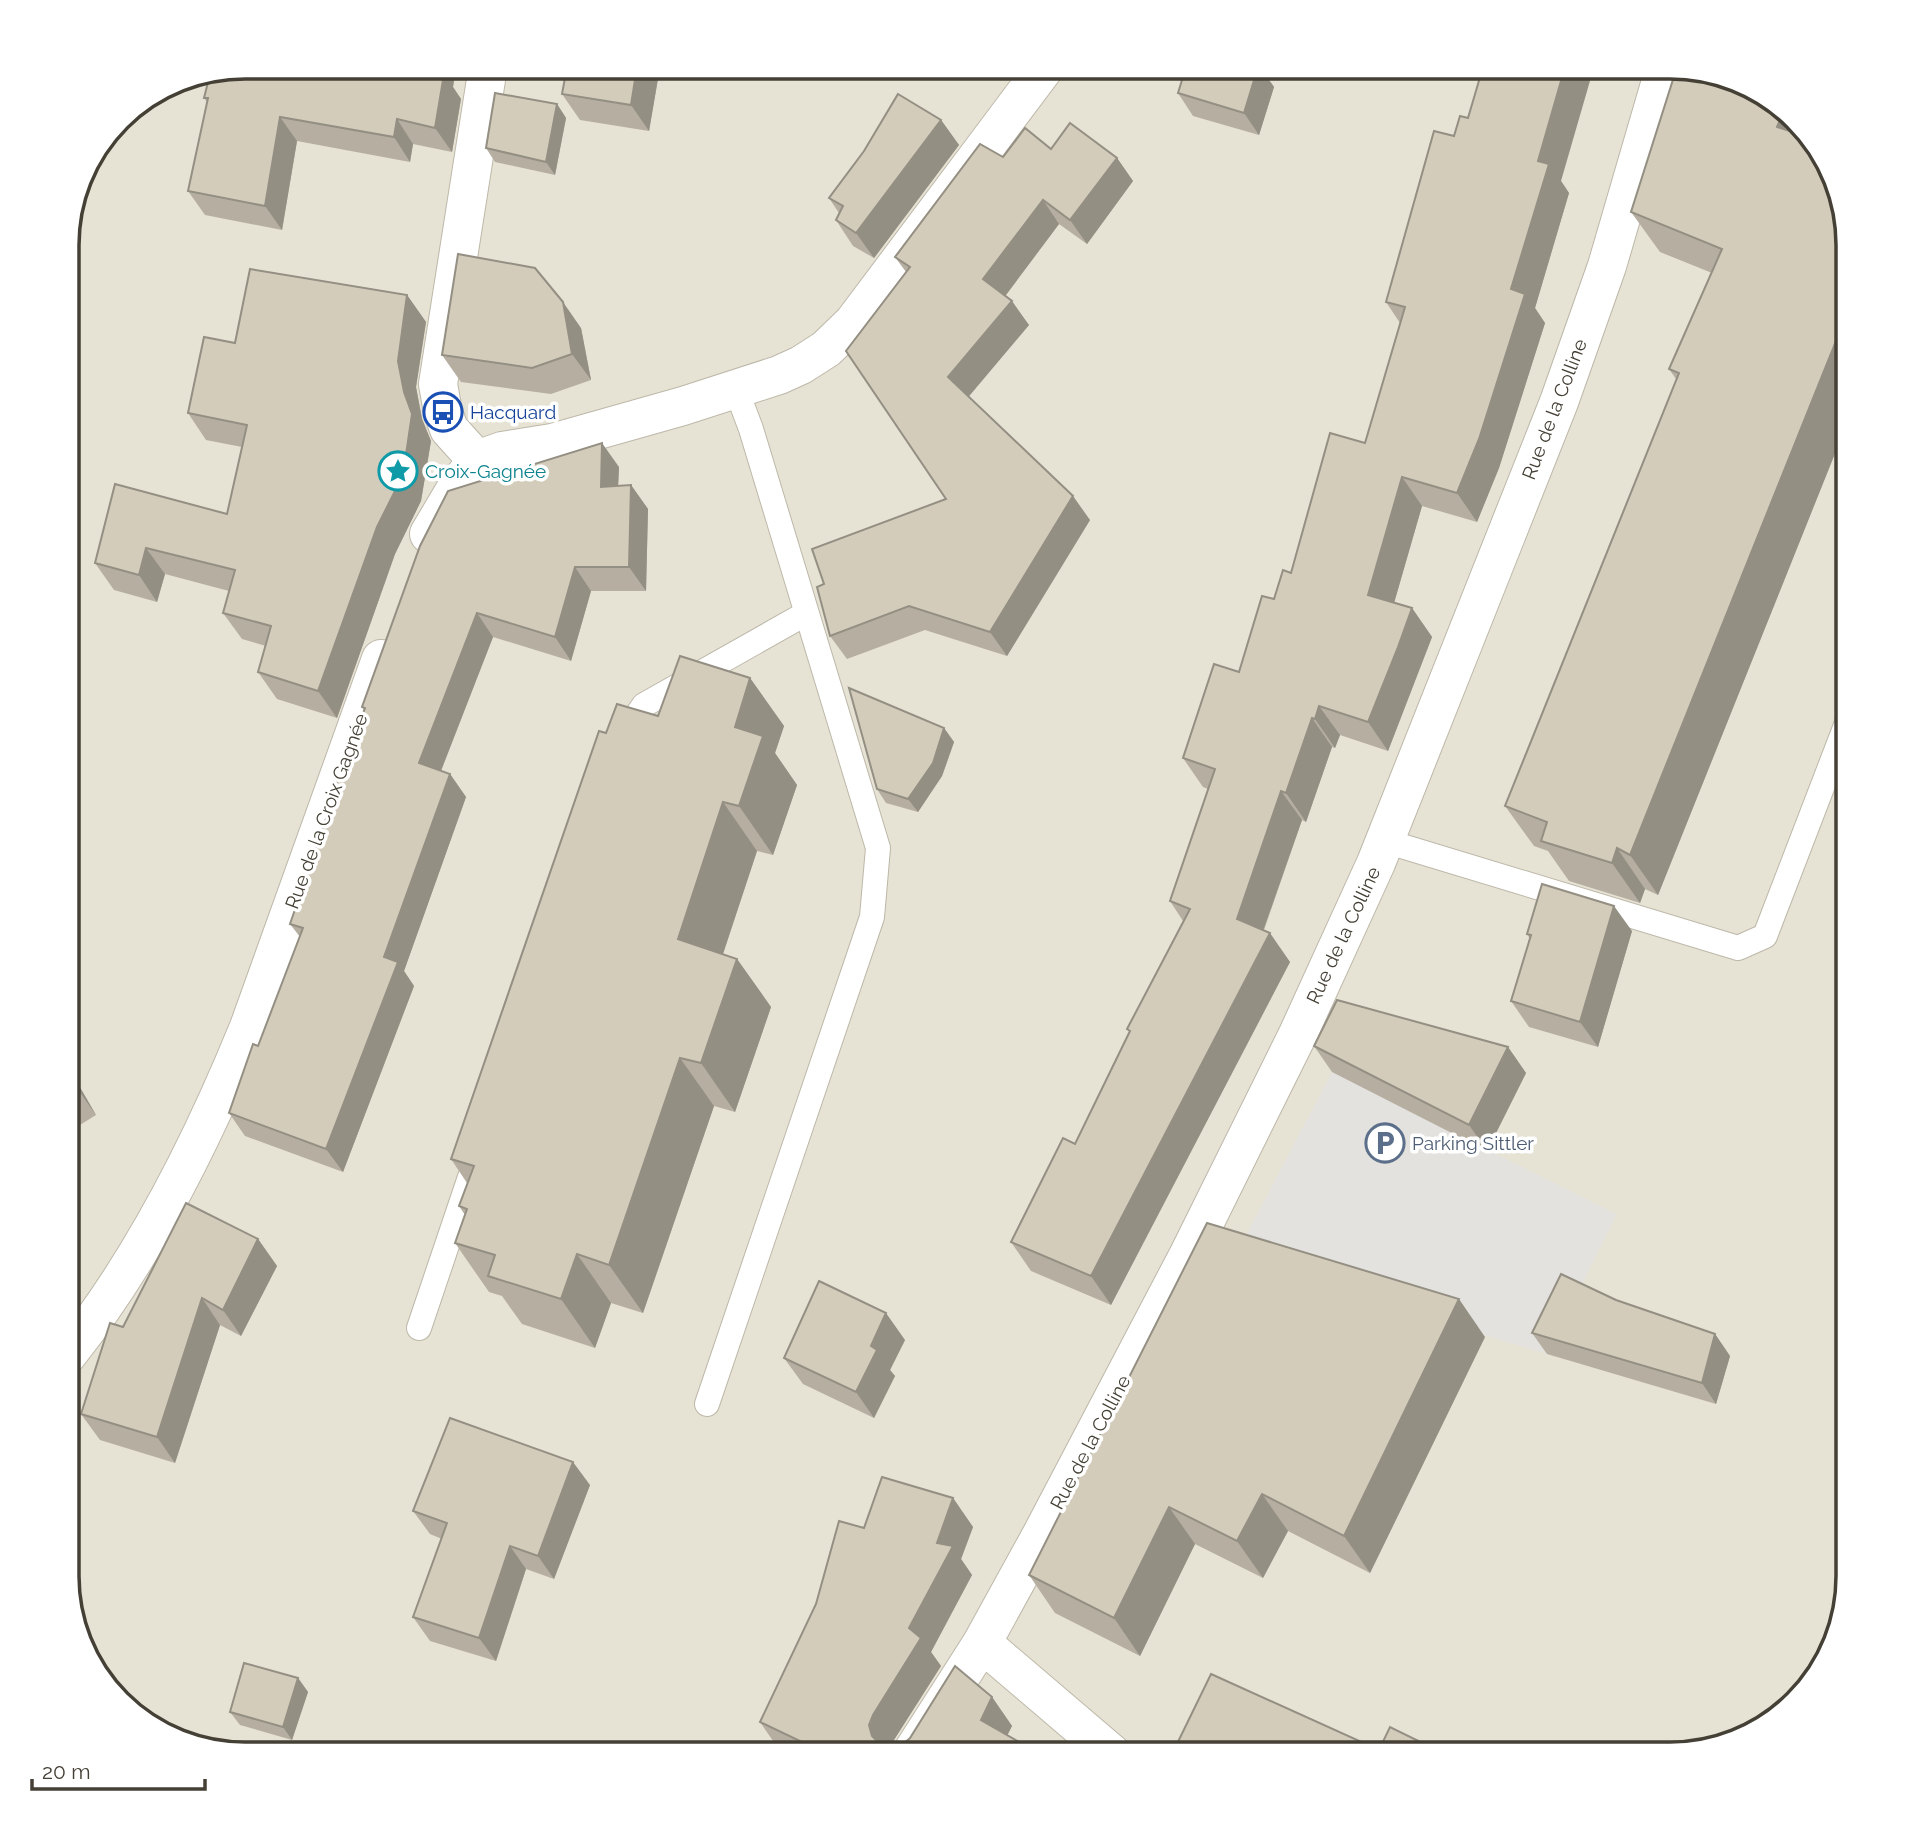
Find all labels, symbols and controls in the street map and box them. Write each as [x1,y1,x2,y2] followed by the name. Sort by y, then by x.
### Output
[1517,336,1591,482] street label: Rue de la Colline
[422,391,464,433] bus stop icon: Hacquard
[470,401,556,423] place label: Hacquard
[377,450,419,492] place icon: Croix-Gagnée
[425,460,546,482] place label: Croix-Gagnée
[280,710,372,912] street label: Rue de la Croix Gagnée
[1302,863,1384,1007] street label: Rue de la Colline
[1364,1122,1406,1164] parking icon: Parking Sittler
[1412,1132,1534,1154] place label: Parking Sittler
[1045,1371,1135,1513] street label: Rue de la Colline
[32,1748,205,1792] scale bar
[42,1759,90,1784] text: 20 m

